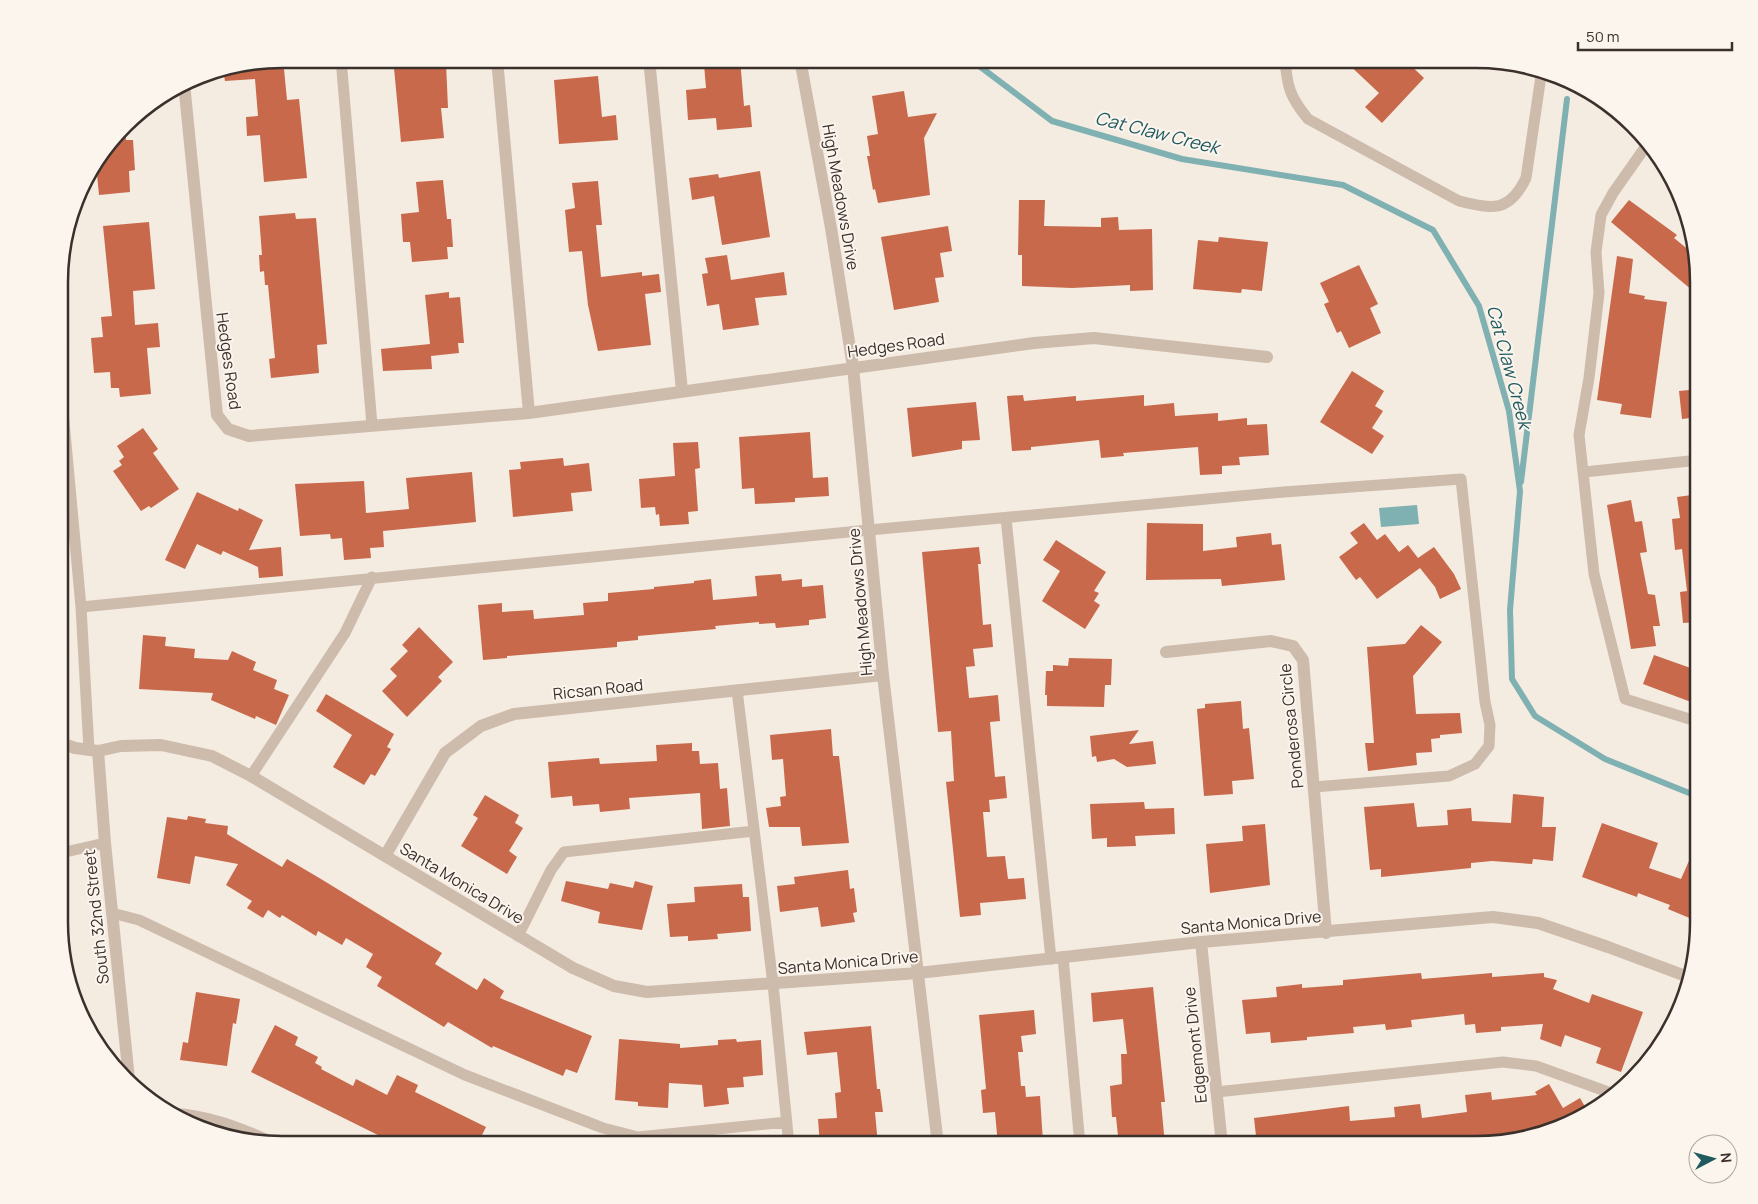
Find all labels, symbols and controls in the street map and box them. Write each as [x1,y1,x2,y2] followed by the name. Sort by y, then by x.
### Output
[1578,20,1732,52] scale bar
[1586,26,1620,47] text: 50 m
[1093,105,1225,160] water label: Cat Claw Creek
[817,122,865,272] street label: High Meadows Drive
[1482,302,1539,434] water label: Cat Claw Creek
[211,311,247,411] street label: Hedges Road
[846,327,946,363] street label: Hedges Road
[843,527,877,677] street label: High Meadows Drive
[1274,663,1308,789] street label: Ponderosa Circle
[552,673,644,705] street label: Ricsan Road
[396,837,528,929] street label: Santa Monica Drive
[78,849,114,985] street label: South 32nd Street
[1180,905,1322,939] street label: Santa Monica Drive
[777,945,919,979] street label: Santa Monica Drive
[1178,986,1212,1104] street label: Edgemont Drive
[1688,1134,1738,1184] north arrow
[1716,1152,1736,1164] text: N

